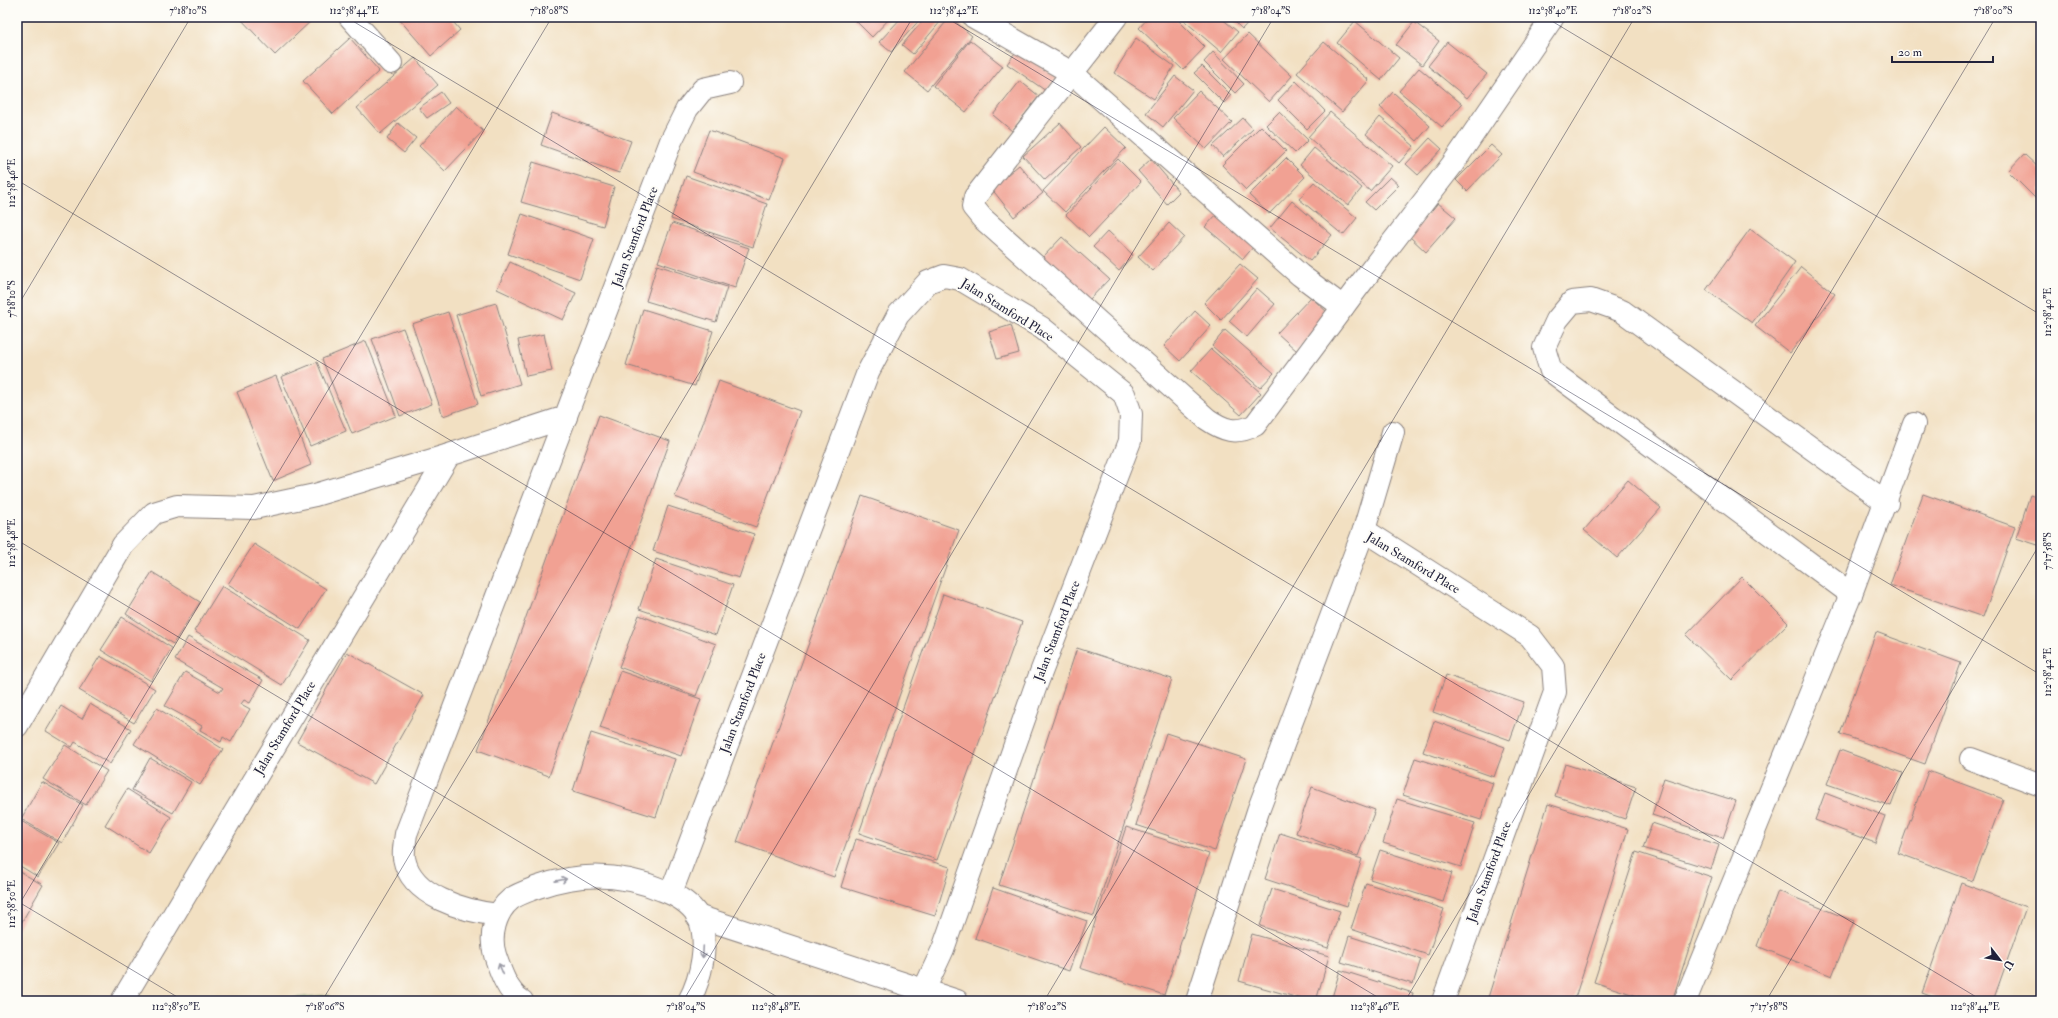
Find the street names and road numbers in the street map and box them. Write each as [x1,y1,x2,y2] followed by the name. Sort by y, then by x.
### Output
[608,184,662,291] street label: Jalan Stamford Place
[957,274,1057,345] street label: Jalan Stamford Place
[1362,528,1463,598] street label: Jalan Stamford Place
[1030,578,1084,685] street label: Jalan Stamford Place
[716,650,770,757] street label: Jalan Stamford Place
[250,678,320,779] street label: Jalan Stamford Place
[1463,819,1515,926] street label: Jalan Stamford Place

